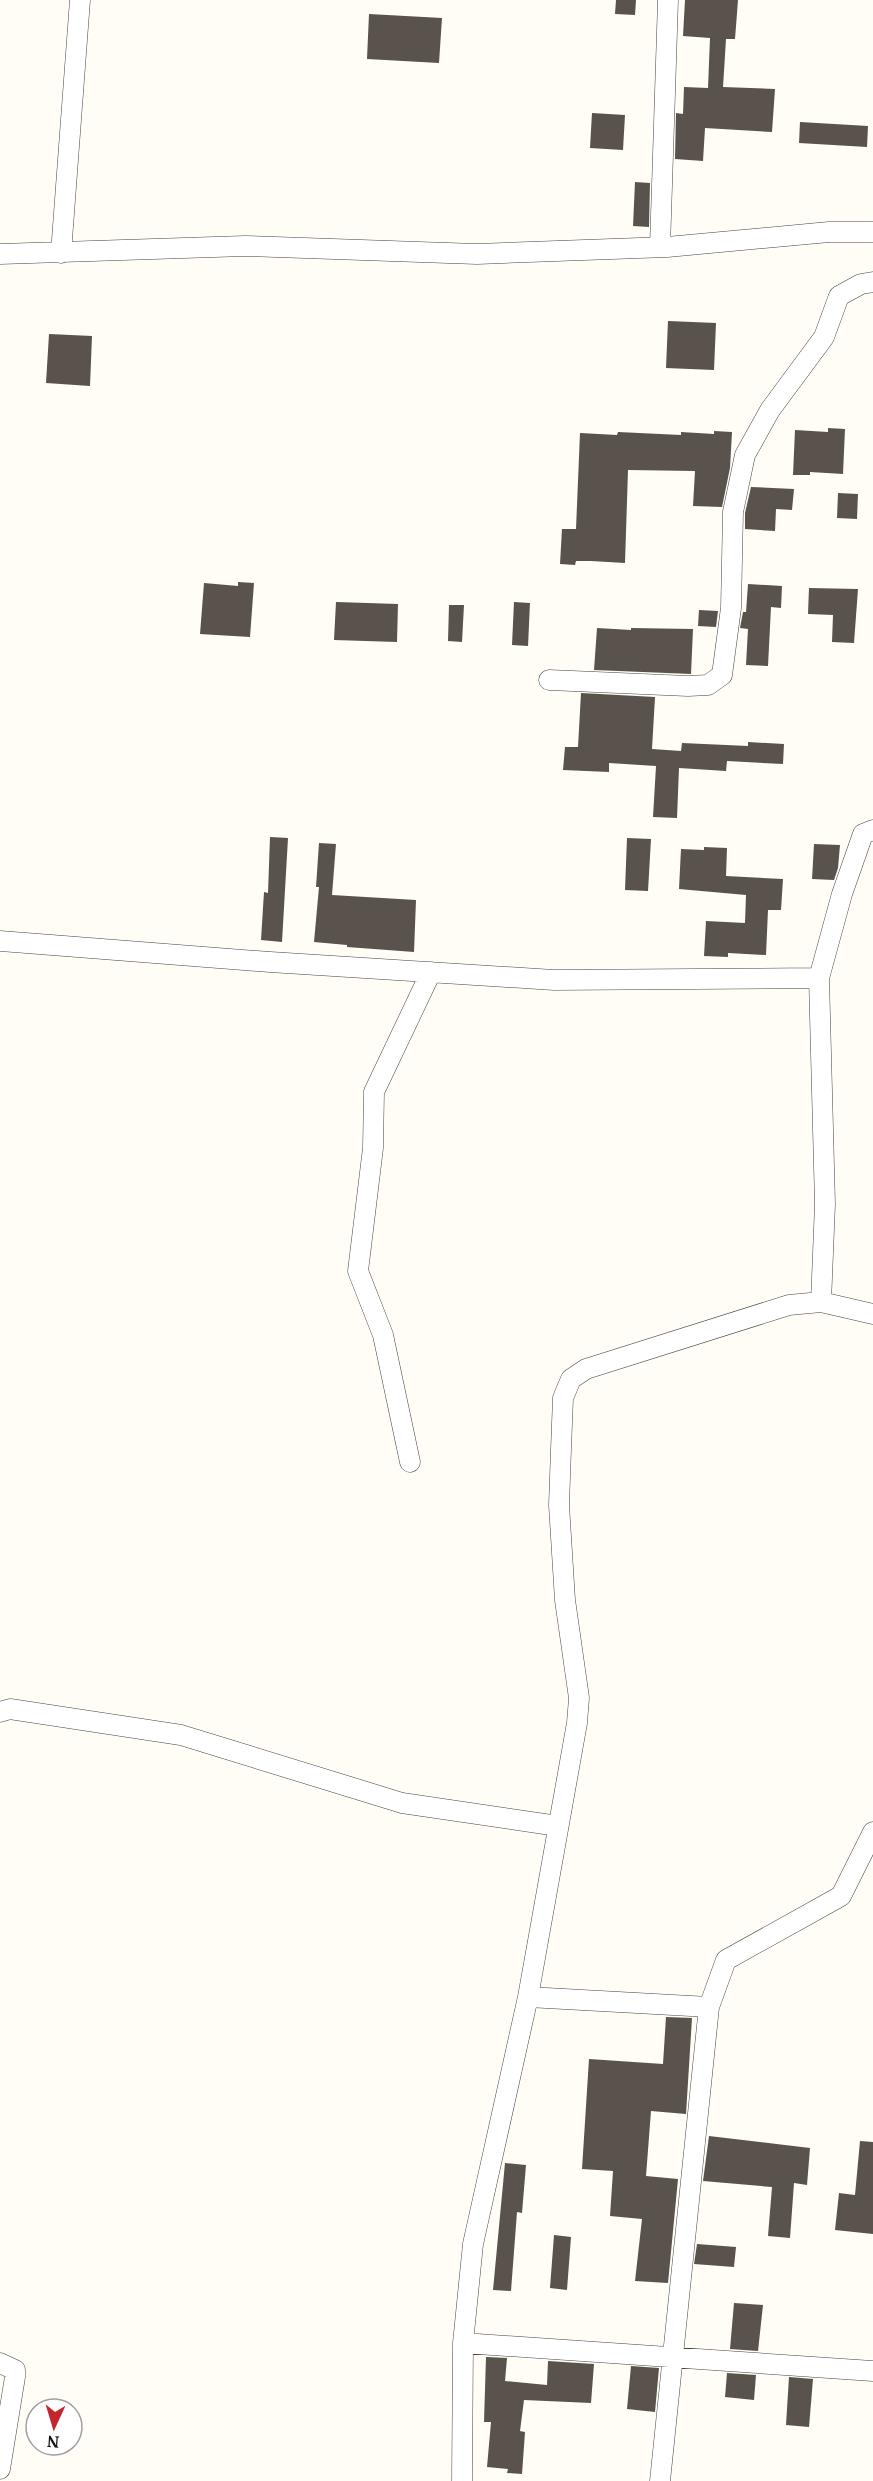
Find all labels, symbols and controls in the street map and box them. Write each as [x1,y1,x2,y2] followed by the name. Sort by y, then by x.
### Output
[24,2397,84,2457] north arrow
[46,2431,60,2453] text: N

